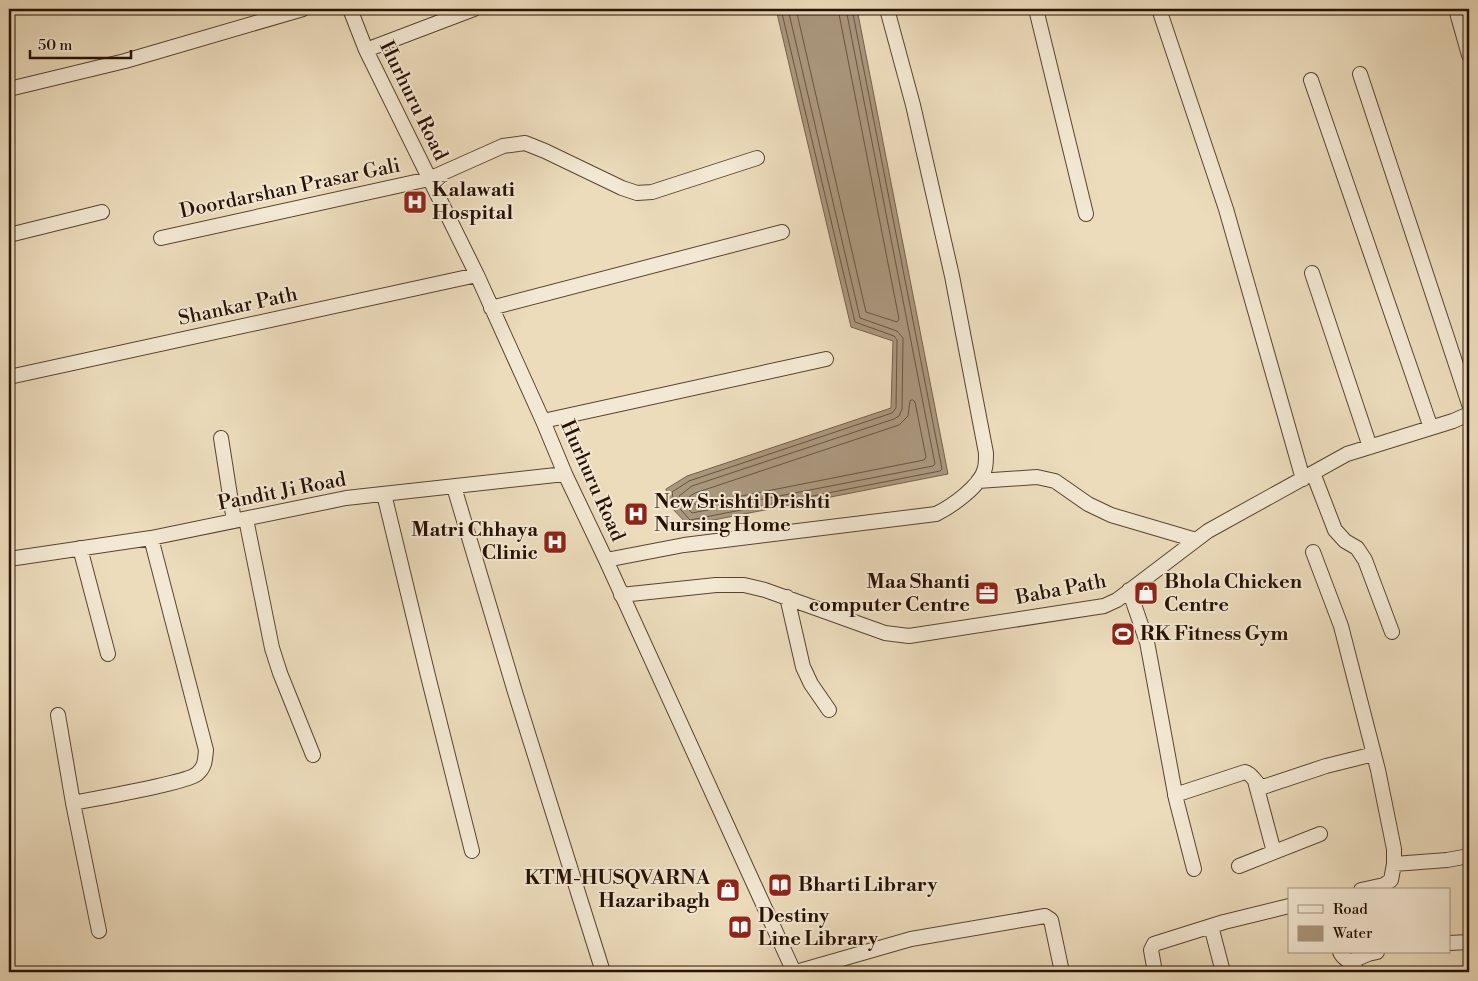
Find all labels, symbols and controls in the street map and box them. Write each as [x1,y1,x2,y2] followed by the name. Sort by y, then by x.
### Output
[30,28,131,60] scale bar
[38,36,72,55] text: 50 m
[373,37,453,166] street label: Hurhuru Road
[177,153,403,225] street label: Doordarshan Prasar Gali
[432,178,516,226] place label: Kalawati Hospital
[402,189,428,215] hospital icon: Kalawati Hospital
[176,282,300,332] street label: Shankar Path
[554,416,630,546] street label: Hurhuru Road
[216,467,349,517] street label: Pandit Ji Road
[654,490,831,538] place label: New Srishti Drishti Nursing Home
[623,501,649,527] hospital icon: New Srishti Drishti Nursing Home
[411,518,538,566] place label: Matri Chhaya Clinic
[542,529,568,555] hospital icon: Matri Chhaya Clinic
[1013,569,1109,611] street label: Baba Path
[809,570,971,618] place label: Maa Shanti computer Centre
[1164,570,1303,618] place label: Bhola Chicken Centre
[974,580,1000,606] office icon: Maa Shanti computer Centre
[1133,580,1159,606] shop icon: Bhola Chicken Centre
[1110,621,1136,647] sports icon: RK Fitness Gym
[1140,622,1289,647] place label: RK Fitness Gym
[524,866,711,914] place label: KTM-HUSQVARNA Hazaribagh
[767,872,793,898] library icon: Bharti Library
[798,873,939,898] place label: Bharti Library
[715,877,741,903] shop icon: KTM-HUSQVARNA Hazaribagh
[1288,888,1450,954] legend
[1333,900,1368,919] text: Road
[758,904,879,952] place label: Destiny Line Library
[727,914,753,940] library icon: Destiny Line Library
[1332,924,1373,943] text: Water

